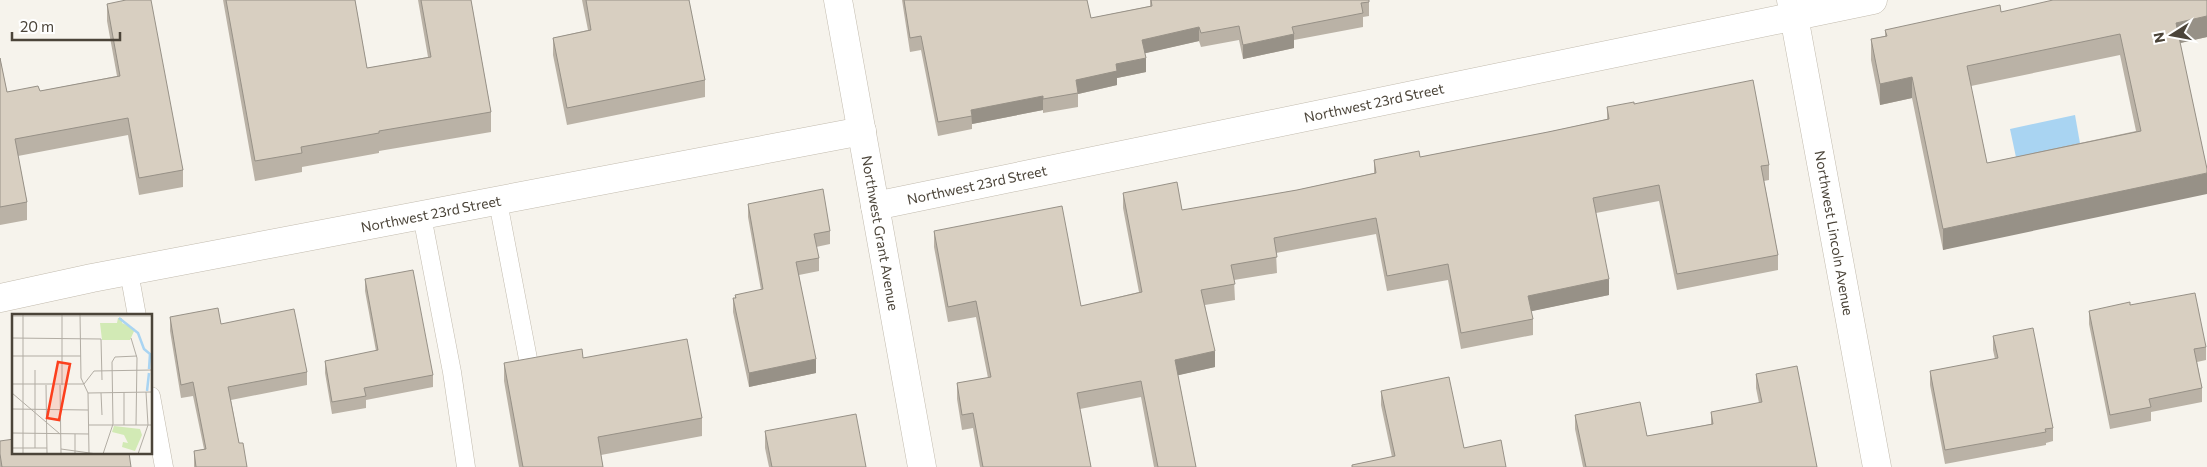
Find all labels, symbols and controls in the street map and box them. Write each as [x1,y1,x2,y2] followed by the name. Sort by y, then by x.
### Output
[12,10,120,42] scale bar
[2147,10,2197,60] north arrow
[20,17,54,35] text: 20 m
[2149,31,2168,44] text: N
[1302,79,1446,126] street label: Northwest 23rd Street
[1812,149,1857,317] street label: Northwest Lincoln Avenue
[858,154,903,312] street label: Northwest Grant Avenue
[905,161,1049,208] street label: Northwest 23rd Street
[359,192,503,235] street label: Northwest 23rd Street
[12,314,152,454] inset map

